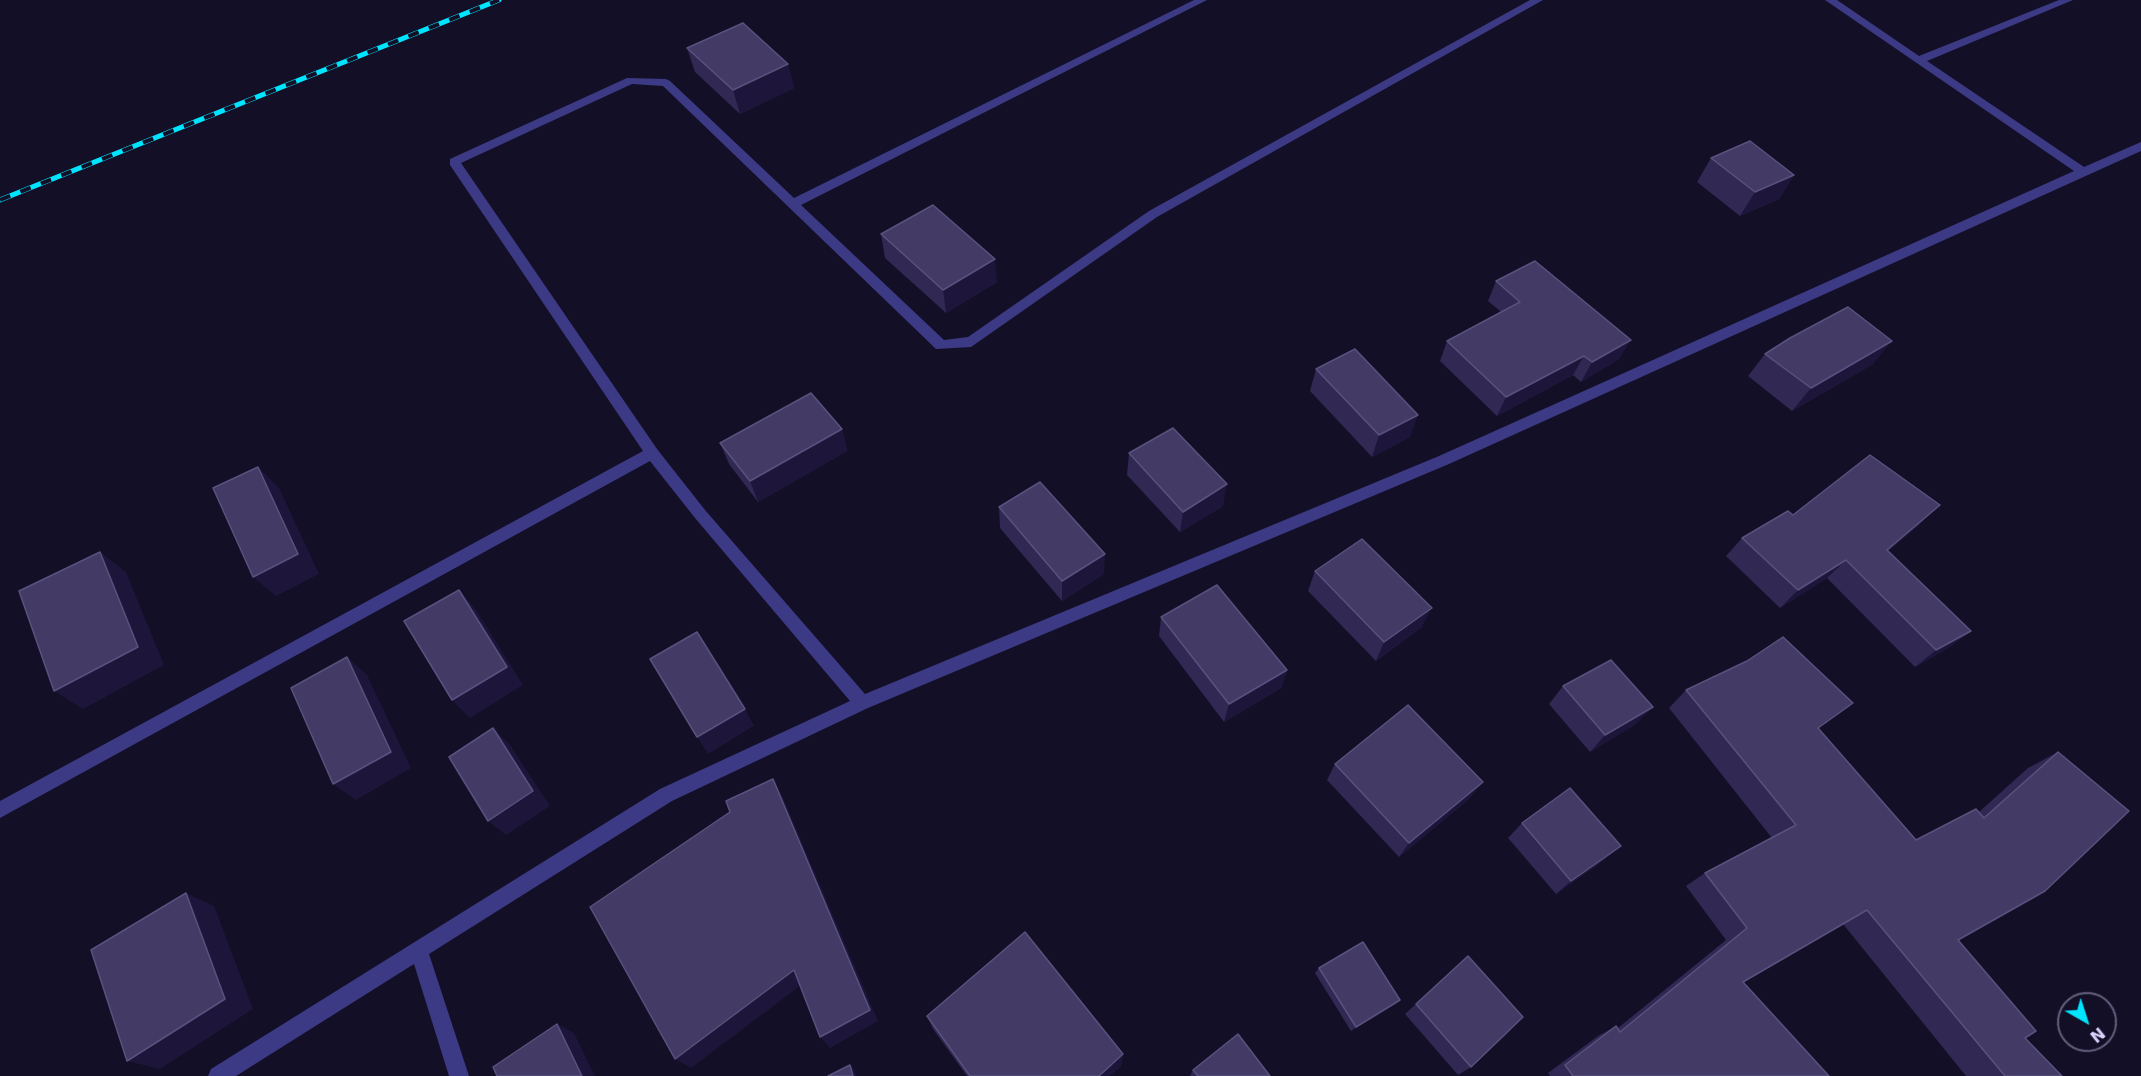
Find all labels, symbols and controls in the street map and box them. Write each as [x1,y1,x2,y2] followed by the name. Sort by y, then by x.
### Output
[2057,992,2117,1052] north arrow
[2086,1023,2109,1046] text: N

